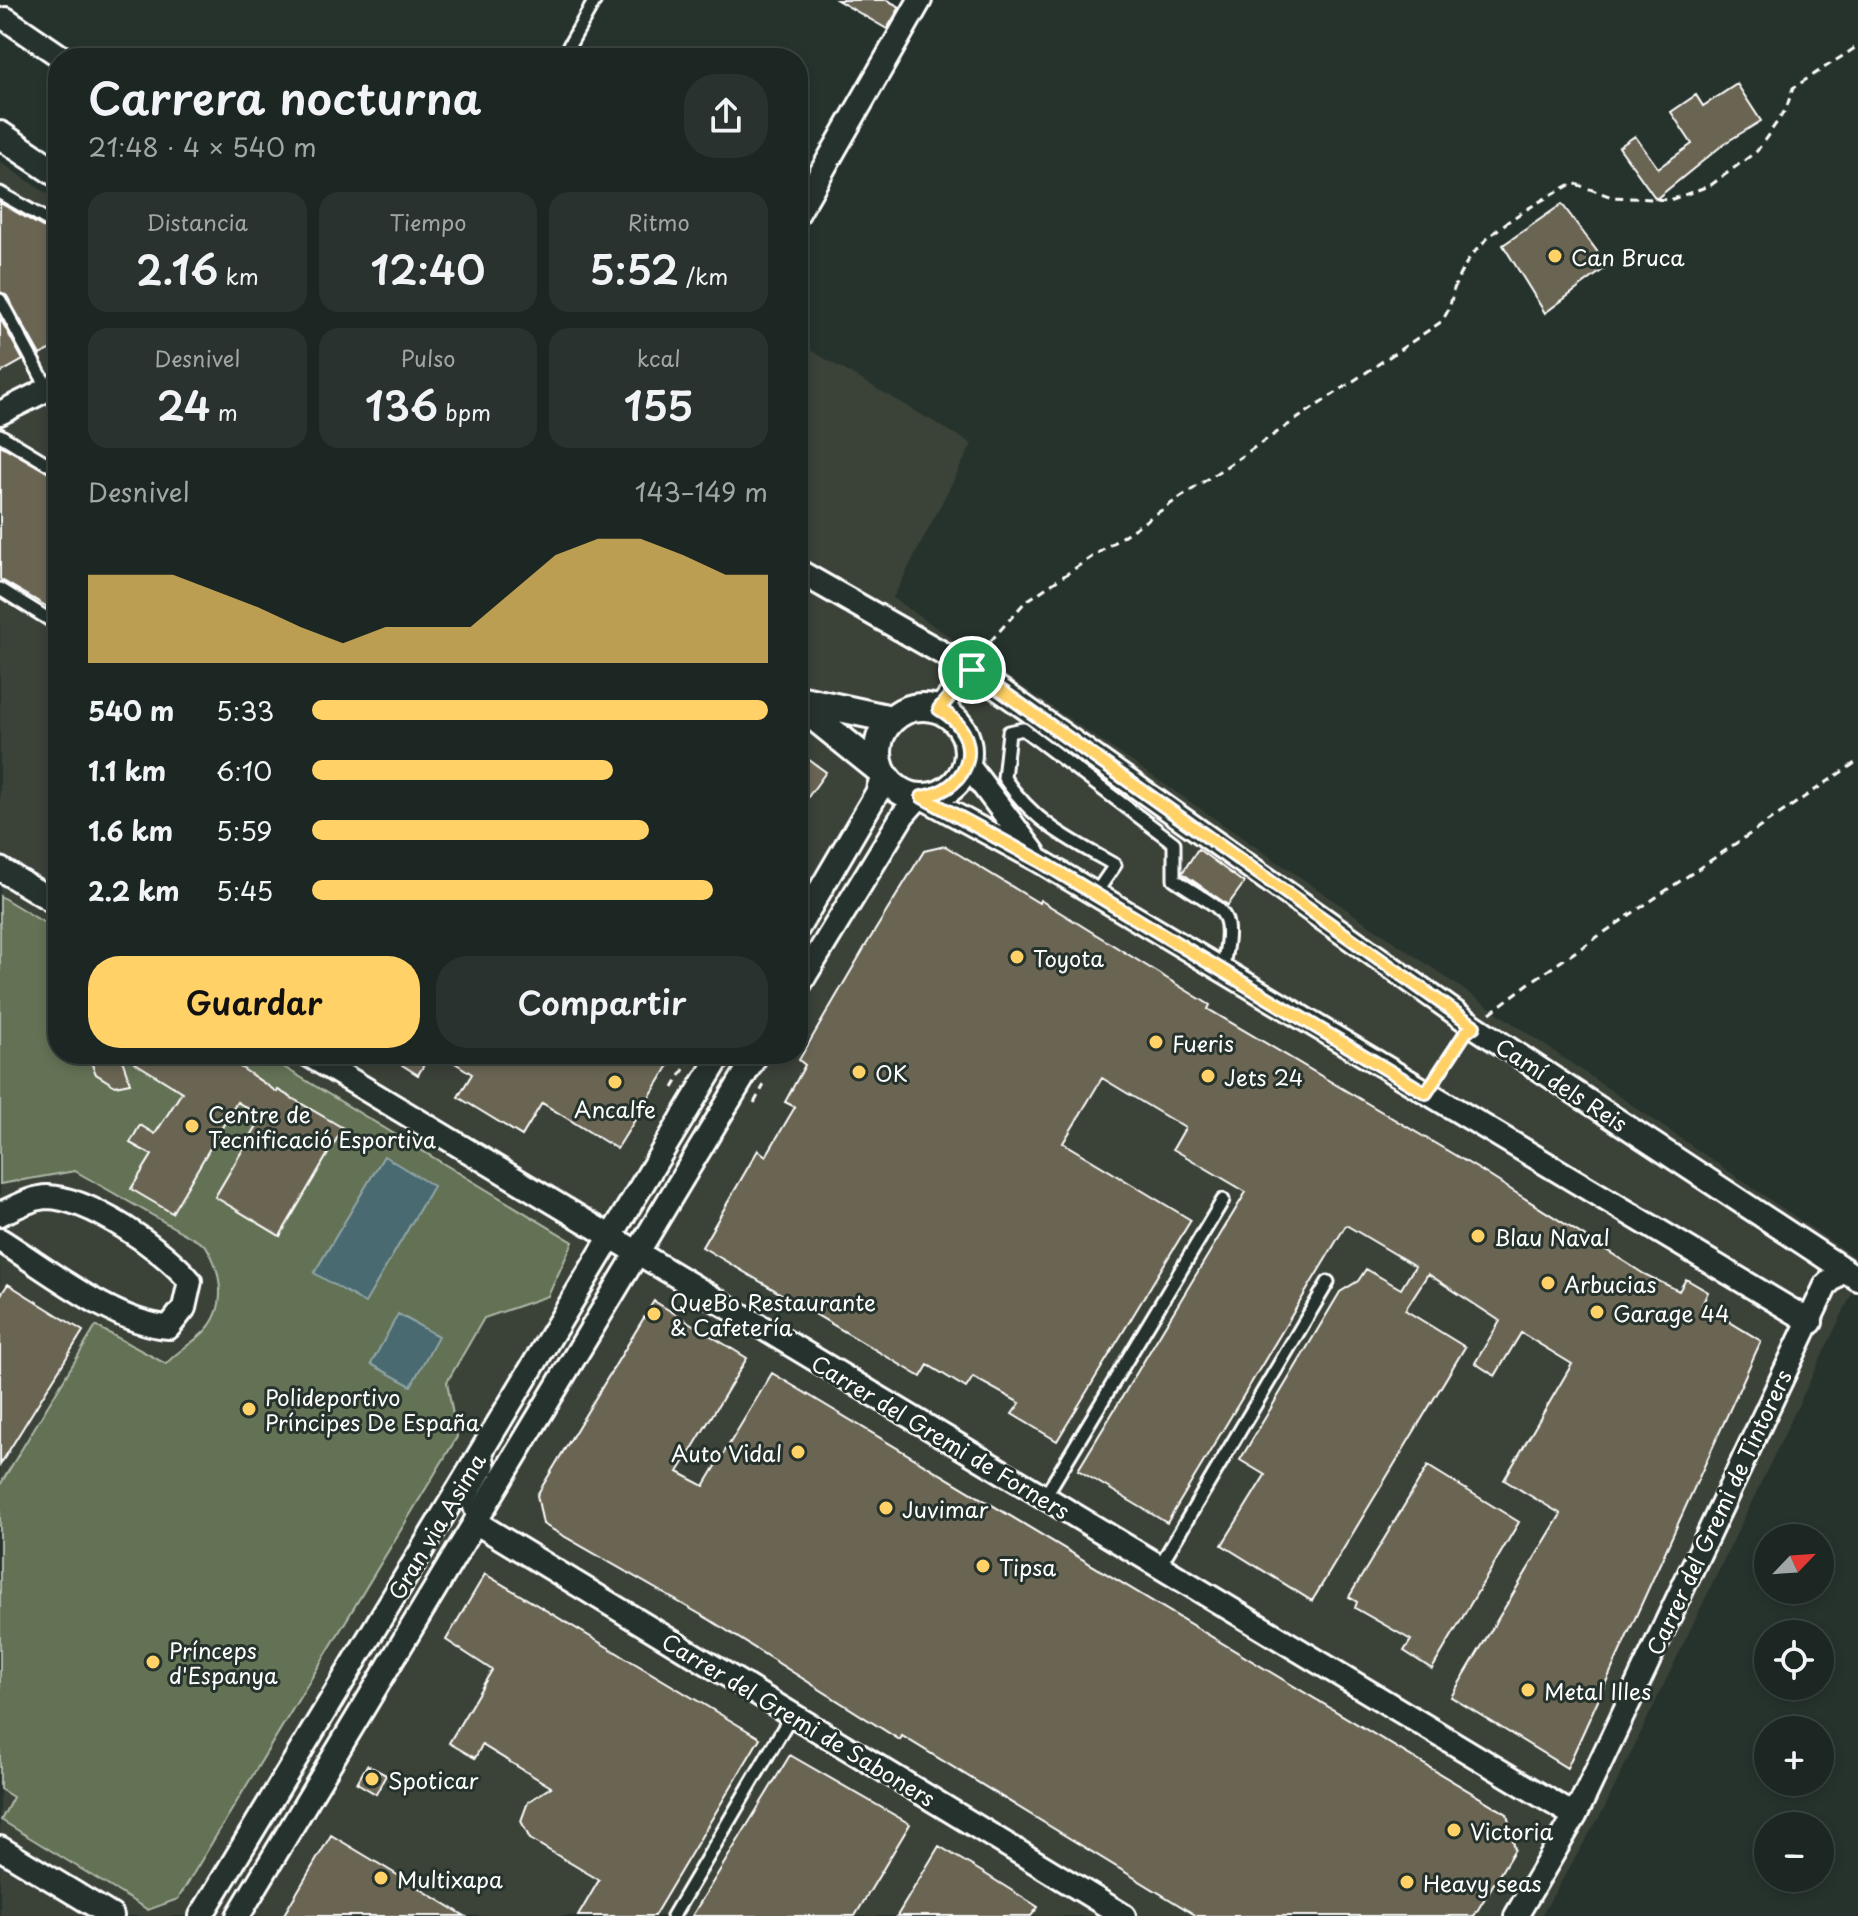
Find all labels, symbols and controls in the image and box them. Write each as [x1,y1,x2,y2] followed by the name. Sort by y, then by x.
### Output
[88,64,481,130] text: Carrera nocturna
[684,74,768,158] button: share
[88,127,317,166] text: 21:48 · 4 × 540 m
[147,205,248,238] text: Distancia
[389,205,467,238] text: Tiempo
[628,205,690,238] text: Ritmo
[136,238,218,299] text: 2.16
[370,238,485,299] text: 12:40
[589,238,679,299] text: 5:52
[1571,240,1685,273] place label: Can Bruca
[1546,247,1564,265] marker: Can Bruca
[218,259,259,292] text: km
[679,259,728,292] text: /km
[154,341,240,374] text: Desnivel
[400,341,456,374] text: Pulso
[637,341,681,374] text: kcal
[157,374,211,435] text: 24
[365,374,438,435] text: 136
[624,374,694,435] text: 155
[211,395,238,428] text: m
[438,395,491,428] text: bpm
[88,472,189,511] text: Desnivel
[635,472,768,511] text: 143–149 m
[938,636,1006,704] pin
[950,648,994,692] icon: arrive
[88,691,174,730] text: 540 m
[216,691,274,730] text: 5:33
[88,751,166,790] text: 1.1 km
[216,751,272,790] text: 6:10
[88,811,173,850] text: 1.6 km
[216,811,273,850] text: 5:59
[88,871,179,910] text: 2.2 km
[216,871,273,910] text: 5:45
[1033,941,1104,974] place label: Toyota
[1008,948,1026,966] marker: Toyota
[88,956,420,1048] button: Guardar
[436,956,768,1048] button: Compartir
[1172,1026,1234,1059] place label: Fueris
[1490,1029,1634,1139] street label: Camí dels Reis
[1147,1033,1165,1051] marker: Fueris
[875,1056,908,1089] place label: OK
[1224,1060,1303,1093] place label: Jets 24
[850,1063,868,1081] marker: OK
[1199,1067,1217,1085] marker: Jets 24
[606,1073,624,1091] marker: Ancalfe
[574,1092,656,1125] place label: Ancalfe
[208,1097,437,1155] place label: Centre de Tecnificació Esportiva
[183,1117,201,1135] marker: Centre de Tecnificació Esportiva
[1494,1220,1610,1253] place label: Blau Naval
[1469,1227,1487,1245] marker: Blau Naval
[1564,1267,1657,1300] place label: Arbucias
[1539,1274,1557,1292] marker: Arbucias
[670,1285,876,1343] place label: QueBo Restaurante & Cafetería
[1613,1296,1730,1329] place label: Garage 44
[1588,1303,1606,1321] marker: Garage 44
[645,1305,663,1323] marker: QueBo Restaurante & Cafetería
[806,1346,1076,1526] street label: Carrer del Gremi de Forners
[1637,1364,1799,1660] street label: Carrer del Gremi de Tintorers
[265,1380,480,1438] place label: Polideportivo Príncipes De España
[240,1400,258,1418] marker: Polideportivo Príncipes De España
[671,1436,782,1469] place label: Auto Vidal
[789,1443,807,1461] marker: Auto Vidal
[379,1446,493,1606] street label: Gran via Asima
[902,1492,988,1525] place label: Juvimar
[877,1499,895,1517] marker: Juvimar
[1754,1524,1834,1604] north arrow
[1754,1524,1834,1892] map controls
[999,1550,1056,1583] place label: Tipsa
[974,1557,992,1575] marker: Tipsa
[1754,1620,1834,1700] button: locate
[656,1624,942,1814] street label: Carrer del Gremi de Saboners
[169,1633,278,1691] place label: Prínceps d'Espanya
[144,1653,162,1671] marker: Prínceps d'Espanya
[1544,1674,1651,1707] place label: Metal Illes
[1519,1681,1537,1699] marker: Metal Illes
[1754,1716,1834,1796] button: +
[388,1763,478,1796] place label: Spoticar
[363,1770,381,1788] marker: Spoticar
[1754,1812,1834,1892] button: −
[1470,1814,1553,1847] place label: Victoria
[1445,1821,1463,1839] marker: Victoria
[397,1862,503,1895] place label: Multixapa
[1423,1866,1542,1899] place label: Heavy seas
[372,1869,390,1887] marker: Multixapa
[1398,1873,1416,1891] marker: Heavy seas

